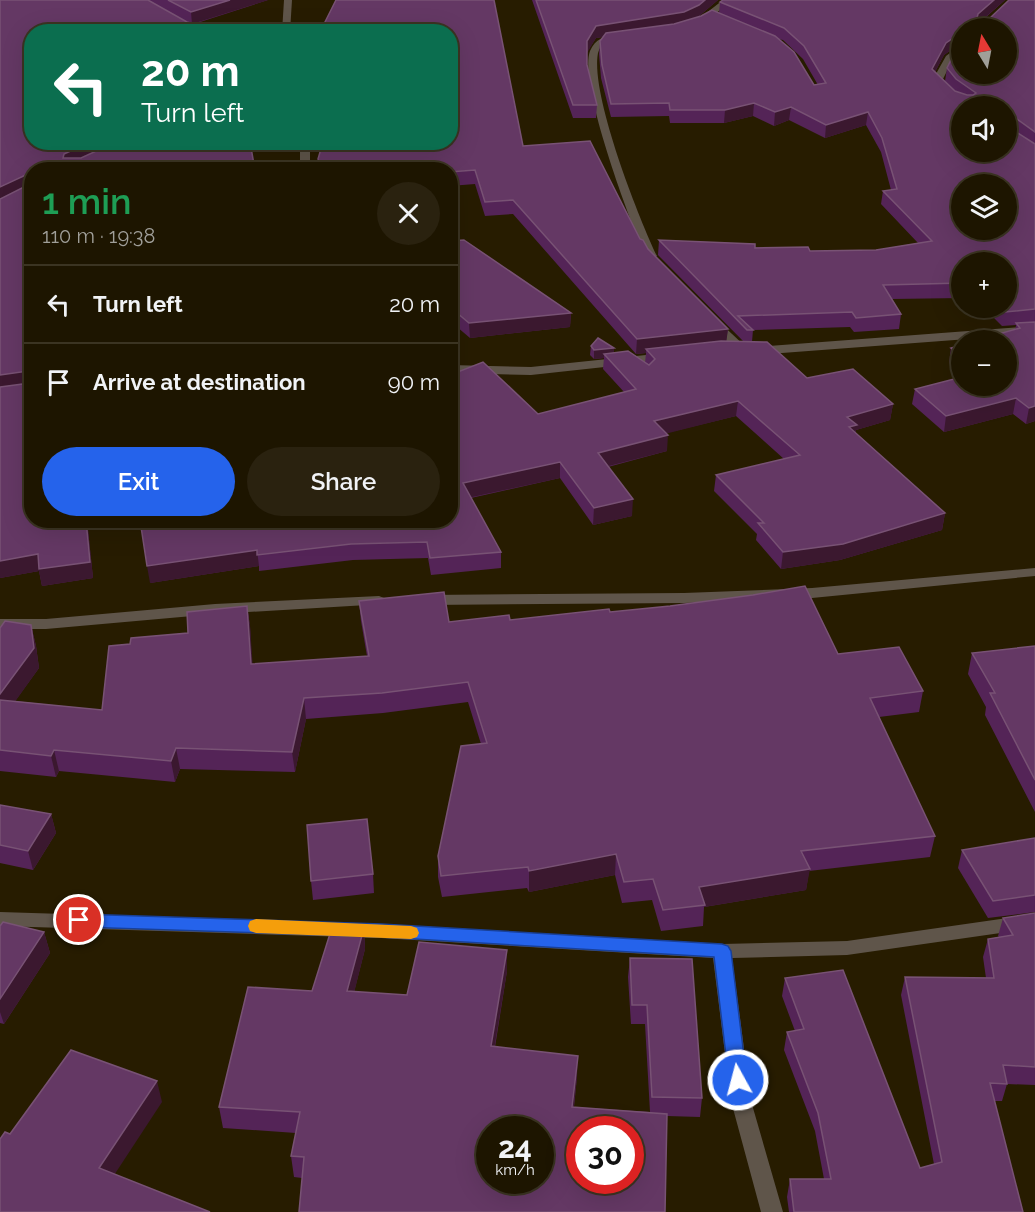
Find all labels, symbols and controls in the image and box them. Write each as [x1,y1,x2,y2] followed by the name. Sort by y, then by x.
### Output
[951,18,1017,84] north arrow
[951,18,1017,396] map controls
[141,47,240,96] text: 20 m
[42,48,120,126] icon: left
[951,96,1017,162] button: sound
[141,97,244,128] text: Turn left
[951,174,1017,240] button: layers
[42,180,131,222] text: 1 min
[377,182,440,245] button: close
[42,224,155,248] text: 110 m · 19:38
[951,252,1017,318] button: +
[42,288,75,321] icon: left
[93,291,183,317] text: Turn left
[389,291,440,317] text: 20 m
[951,330,1017,396] button: −
[42,366,75,399] icon: arrive
[93,369,306,395] text: Arrive at destination
[388,369,440,395] text: 90 m
[42,447,235,516] button: Exit
[247,447,440,516] button: Share
[53,894,104,945] pin
[62,903,95,936] icon: arrive
[706,1048,770,1112] position arrow
[566,1116,644,1194] speed limit sign: 30
[498,1130,532,1165] text: 24
[495,1161,535,1179] text: km/h

